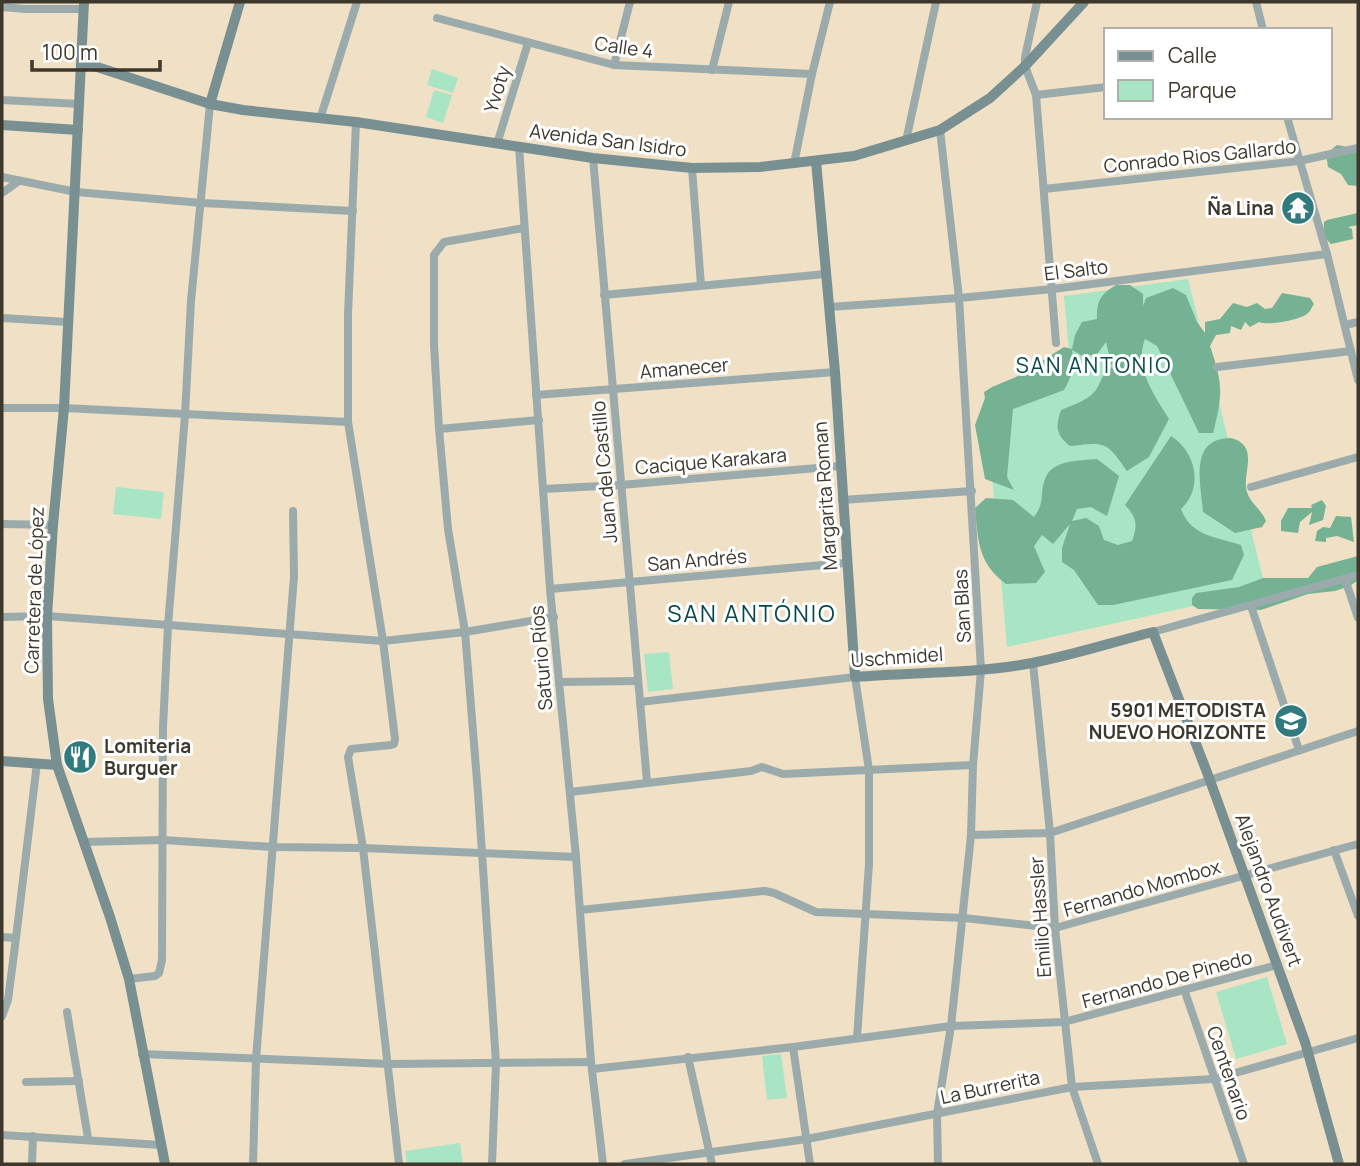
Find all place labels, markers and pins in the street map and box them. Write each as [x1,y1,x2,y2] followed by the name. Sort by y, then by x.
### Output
[1279,189,1317,227] temple icon: Ña Lina
[1207,195,1274,221] place label: Ña Lina
[1089,697,1266,745] place label: 5901 METODISTA NUEVO HORIZONTE
[1272,702,1310,740] school or university icon: 5901 METODISTA NUEVO HORIZONTE
[104,733,191,781] place label: Lomiteria Burguer
[61,738,99,776] restaurant icon: Lomiteria Burguer

